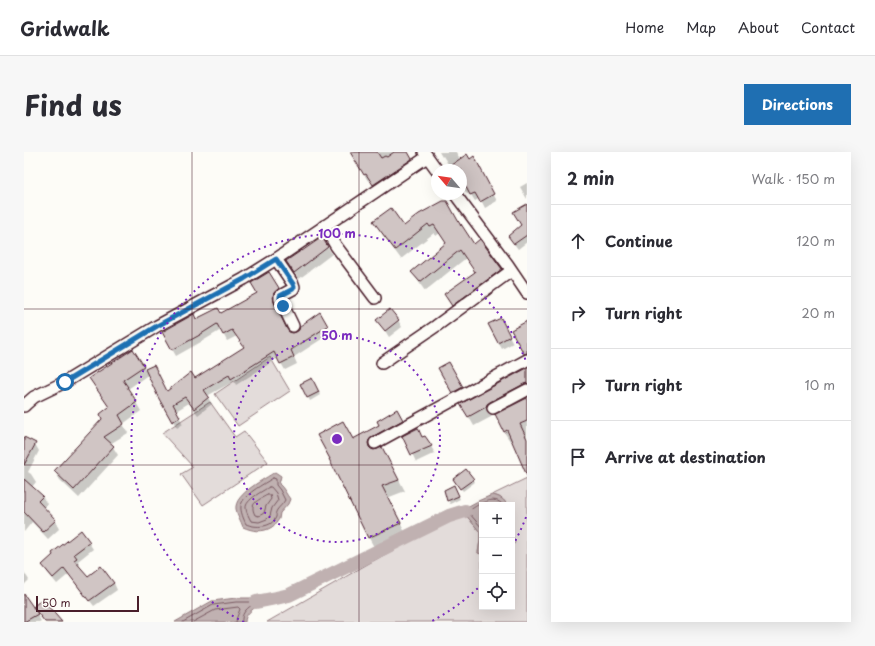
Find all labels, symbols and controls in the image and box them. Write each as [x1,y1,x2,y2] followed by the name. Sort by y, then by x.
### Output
[20,14,110,42] text: Gridwalk
[625,17,664,38] text: Home
[686,17,716,38] text: Map
[738,17,779,38] text: About
[801,17,855,38] text: Contact
[24,83,122,126] text: Find us
[744,84,851,125] button: Directions
[431,164,467,200] north arrow
[567,165,614,191] text: 2 min
[751,169,835,188] text: Walk · 150 m
[318,224,356,242] text: 100 m
[605,229,673,252] text: Continue
[567,230,589,252] icon: ahead
[796,231,835,250] text: 120 m
[274,297,292,315] route end
[605,301,682,324] text: Turn right
[567,302,589,324] icon: right
[801,303,835,322] text: 20 m
[321,326,353,344] text: 50 m
[56,373,74,391] route start
[605,373,682,396] text: Turn right
[567,374,589,396] icon: right
[805,375,835,394] text: 10 m
[330,432,344,446] centre of rings
[605,445,766,468] text: Arrive at destination
[567,446,589,468] icon: arrive
[479,502,515,610] map controls
[479,502,515,538] button: +
[479,538,515,574] button: −
[479,574,515,610] button: locate
[36,594,139,613] scale bar
[42,594,71,611] text: 50 m

